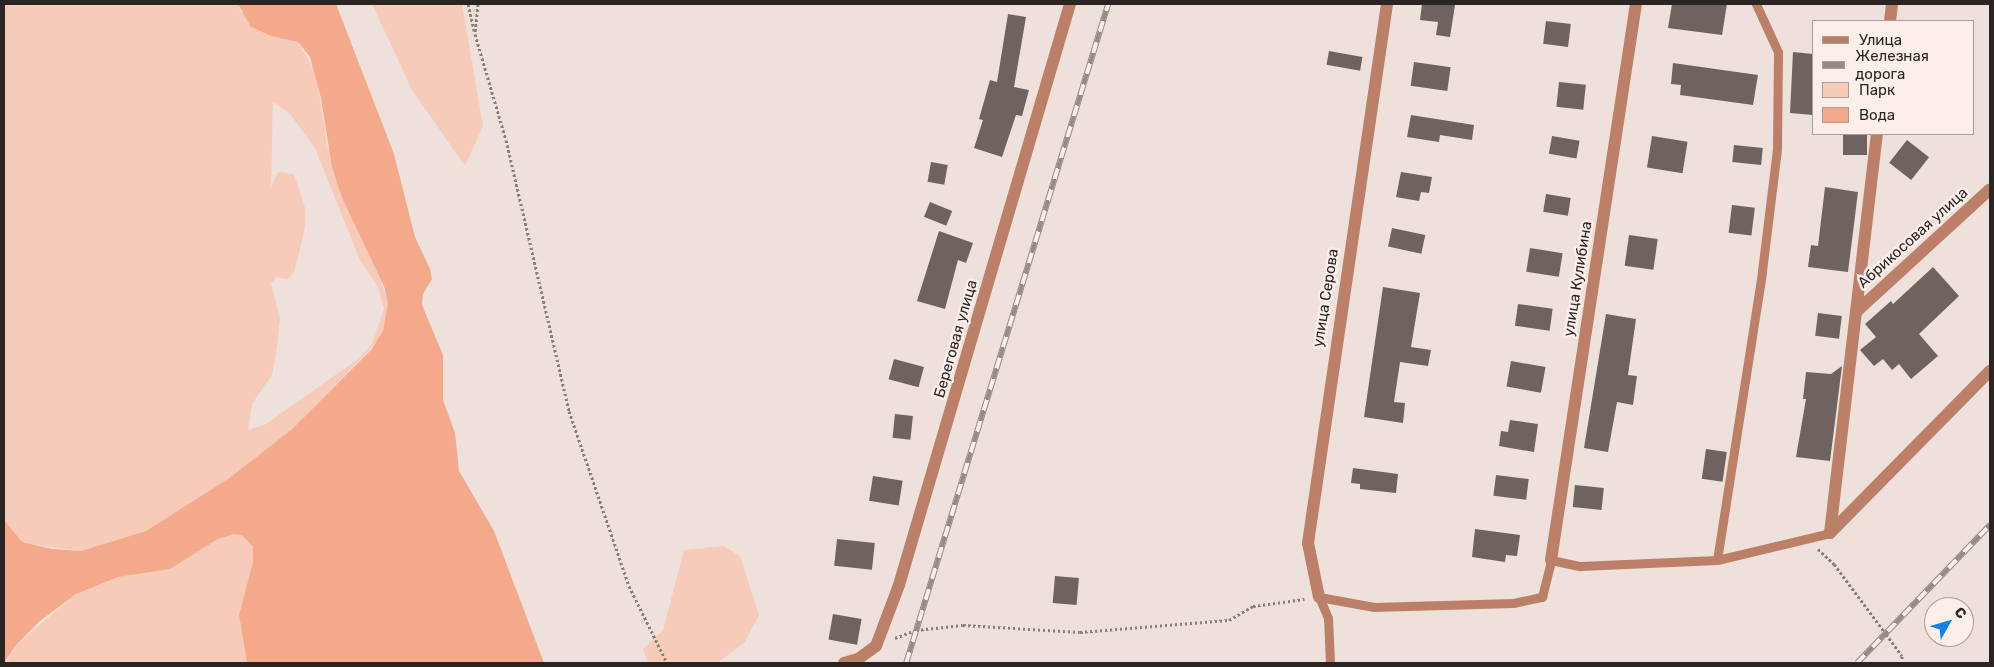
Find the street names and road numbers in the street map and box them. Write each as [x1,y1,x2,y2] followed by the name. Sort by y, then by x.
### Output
[1854,184,1972,292] street label: Абрикосовая улица
[1560,220,1596,338] street label: улица Кулибина
[1309,247,1343,349] street label: улица Серова
[931,278,981,400] street label: Береговая улица

